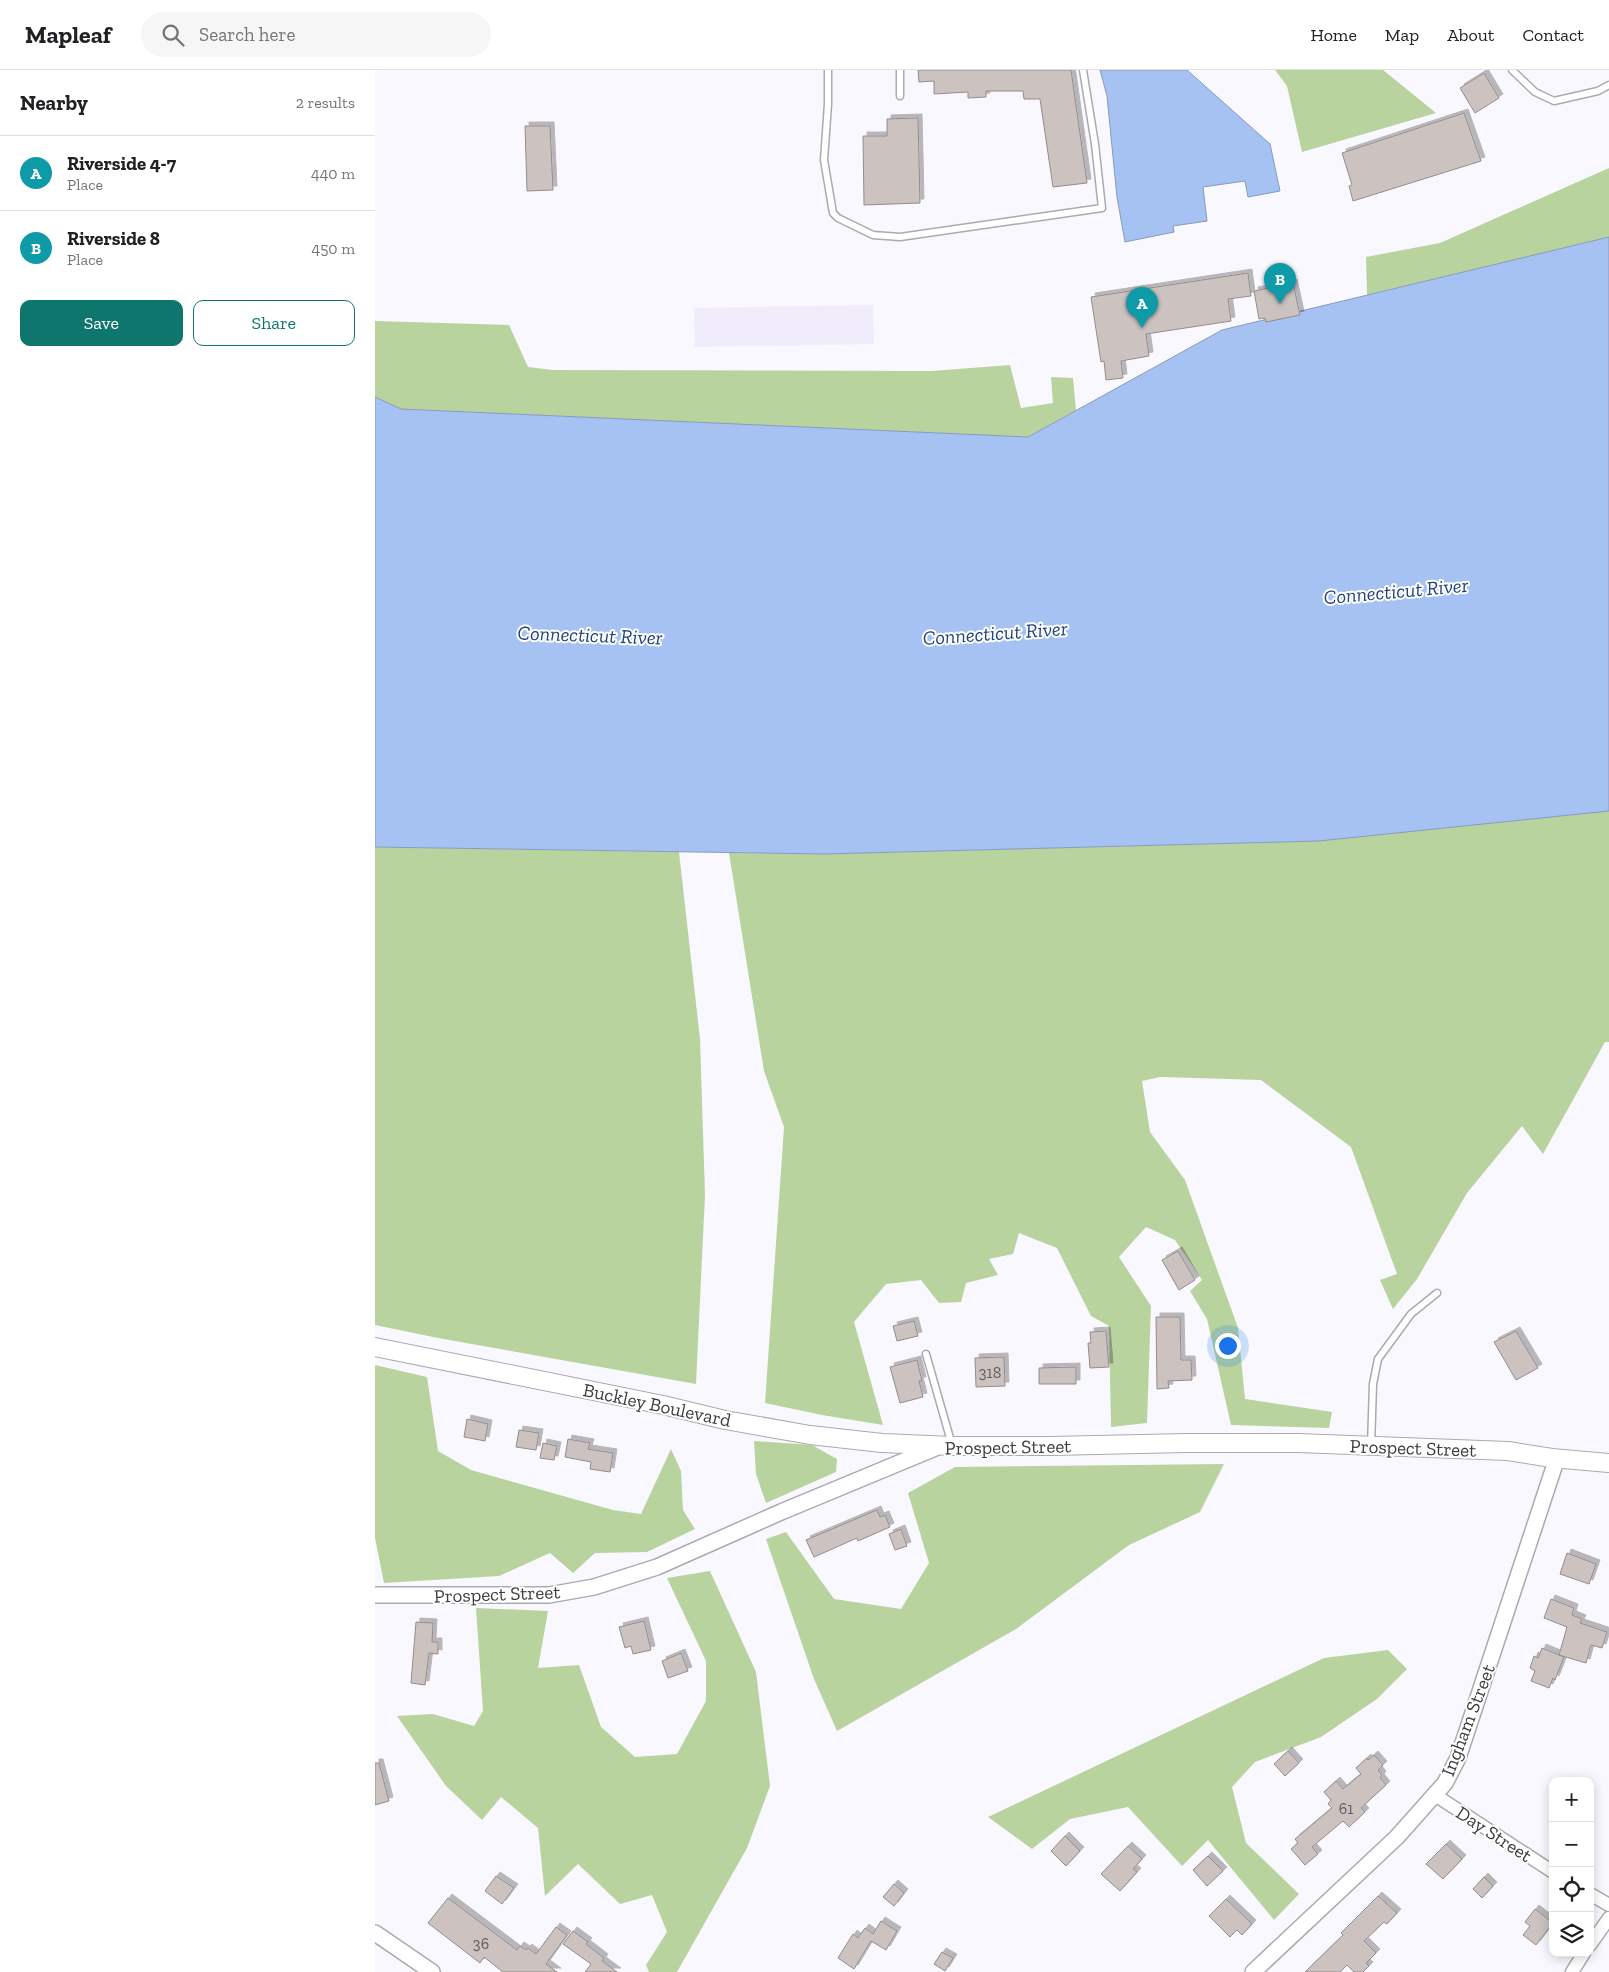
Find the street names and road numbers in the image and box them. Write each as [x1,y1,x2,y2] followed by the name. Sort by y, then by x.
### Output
[581,1378,734,1432] street label: Buckley Boulevard
[945,1434,1071,1460] street label: Prospect Street
[1349,1434,1477,1462] street label: Prospect Street
[433,1580,561,1608] street label: Prospect Street
[1436,1661,1500,1779] street label: Ingham Street
[1452,1801,1536,1867] street label: Day Street

